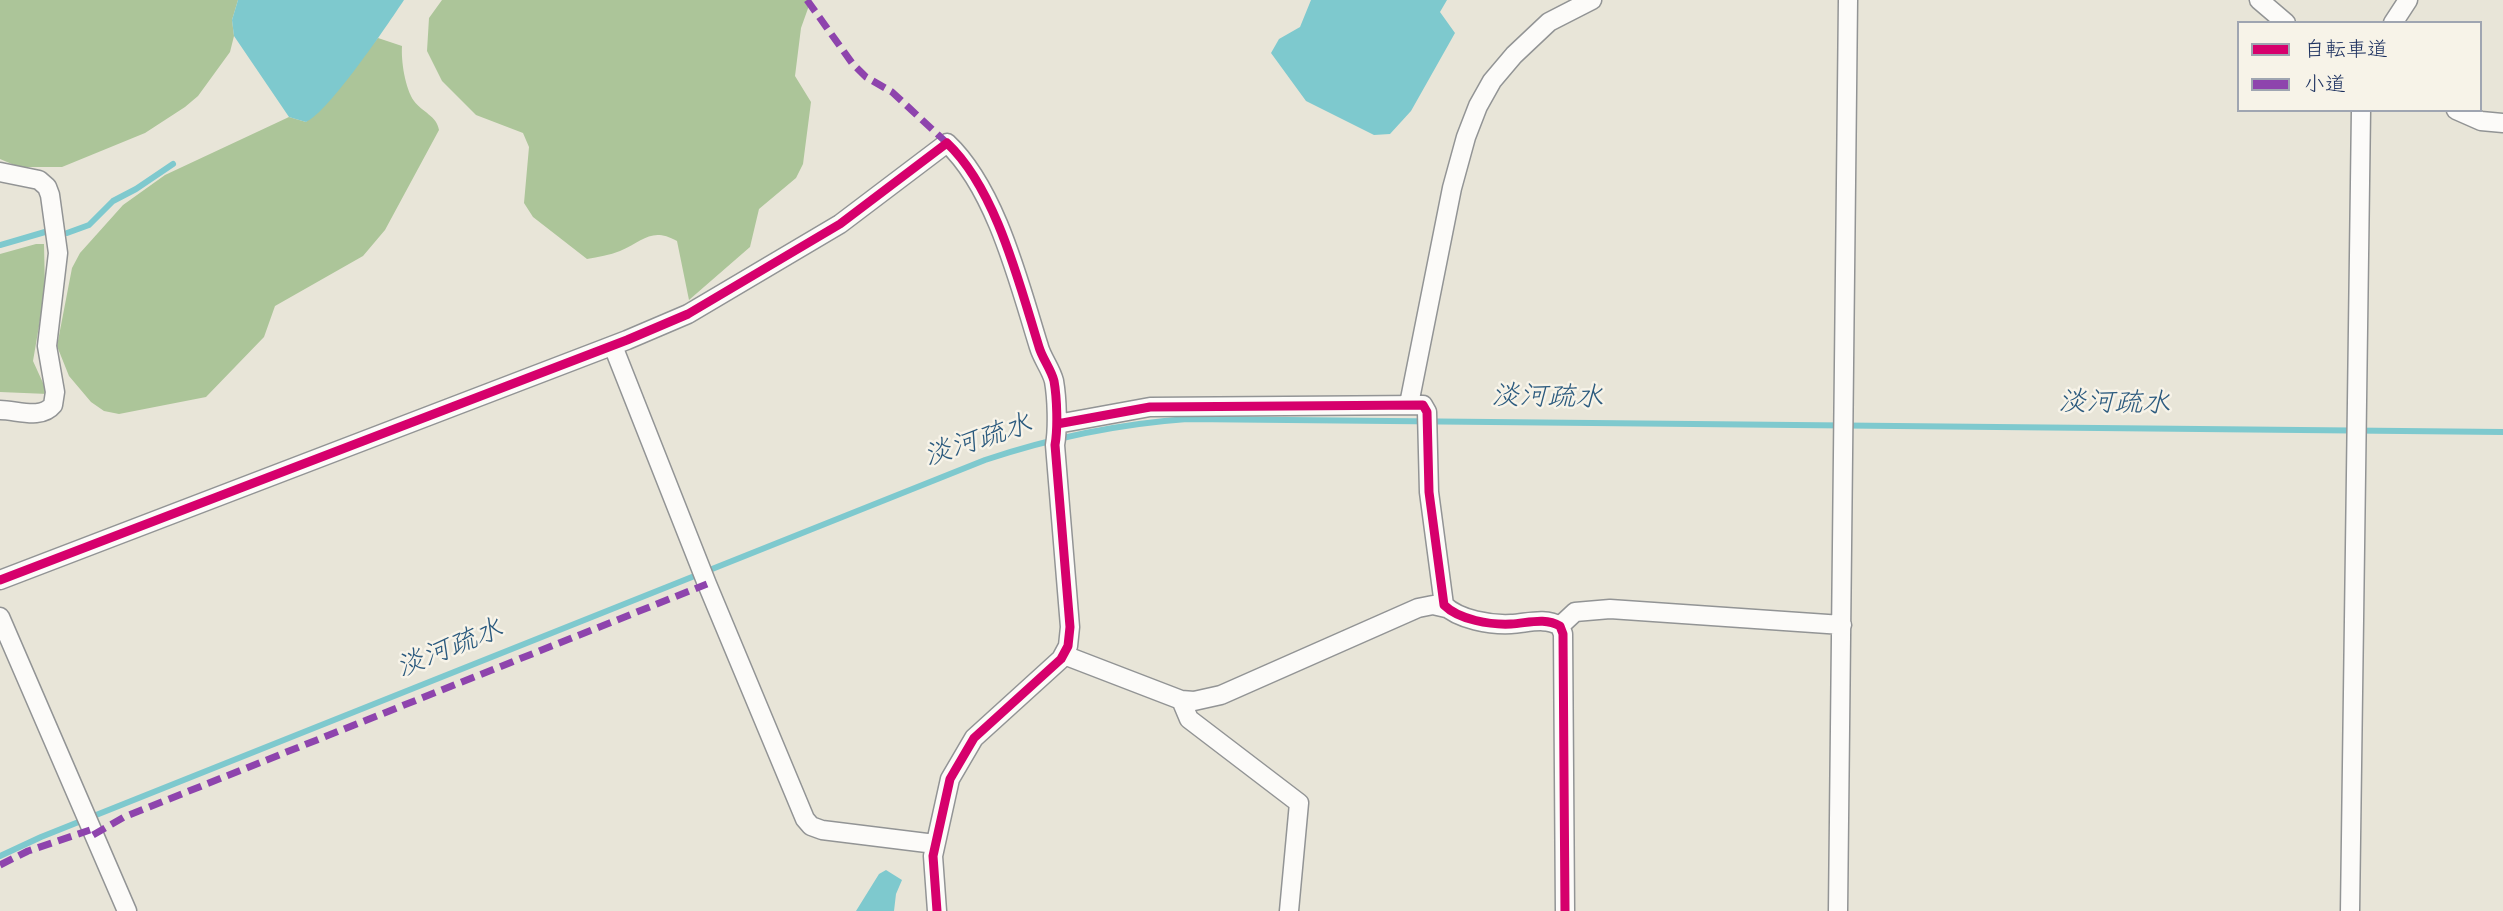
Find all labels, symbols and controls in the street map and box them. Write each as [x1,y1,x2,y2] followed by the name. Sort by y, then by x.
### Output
[2237,21,2482,112] legend
[2304,37,2388,67] text: 自転車道
[2304,72,2346,102] text: 小道
[1491,383,1603,419] water label: 淡河疏水
[2058,389,2170,425] water label: 淡河疏水
[921,411,1037,477] water label: 淡河疏水
[393,615,509,689] water label: 淡河疏水

